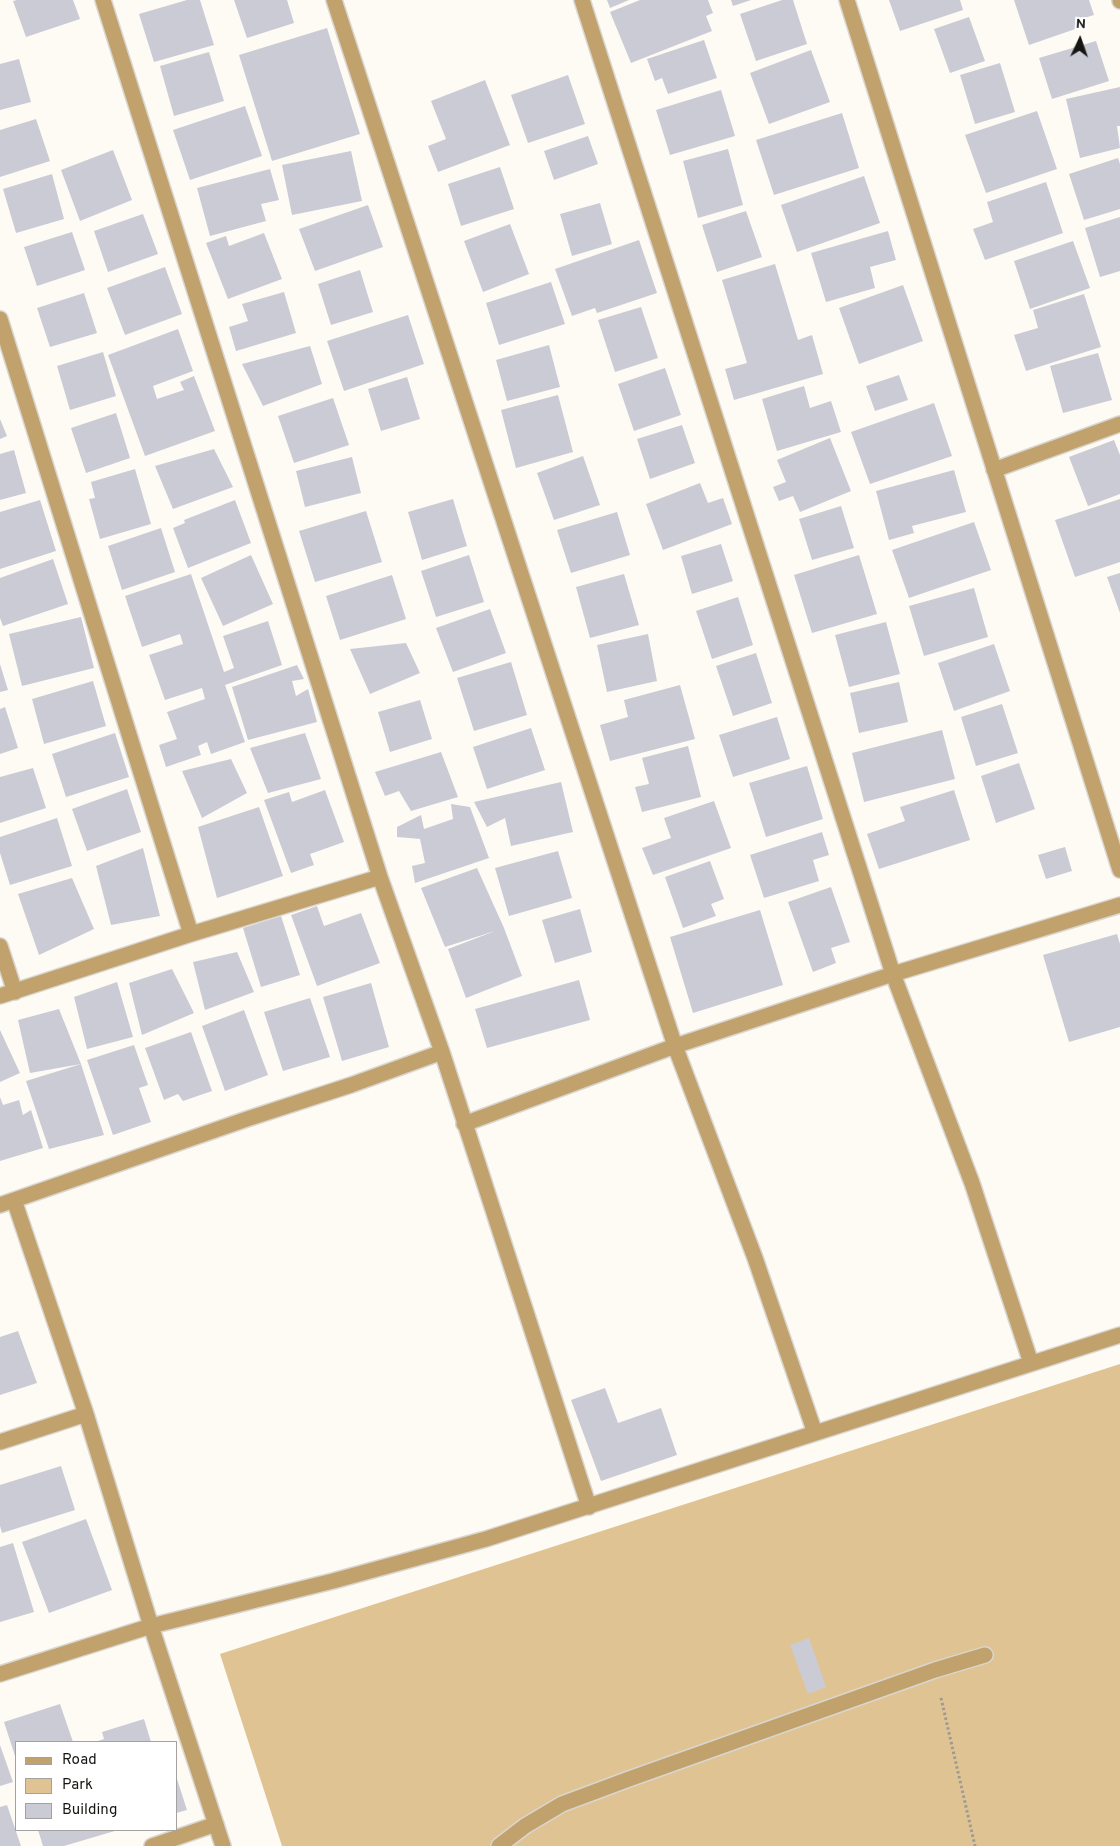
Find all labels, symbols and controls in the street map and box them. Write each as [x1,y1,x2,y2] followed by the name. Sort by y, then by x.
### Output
[1055,15,1105,65] north arrow
[1075,16,1086,33] text: N
[15,1741,178,1831] legend
[62,1751,97,1770] text: Road
[62,1776,93,1795] text: Park
[62,1801,117,1820] text: Building

